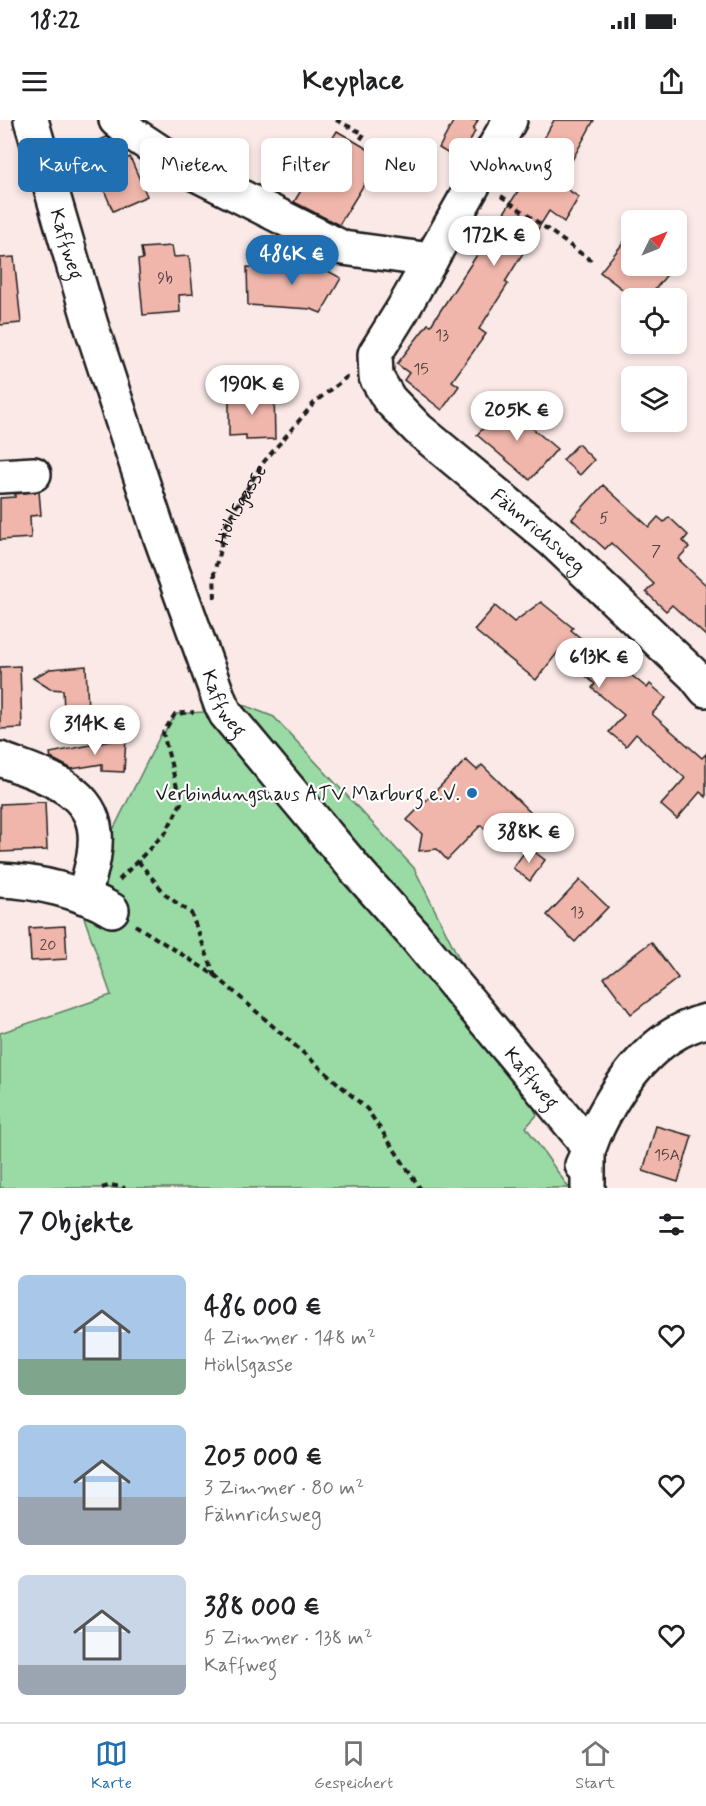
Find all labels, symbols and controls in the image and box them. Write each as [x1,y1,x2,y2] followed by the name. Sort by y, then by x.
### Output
[30,7,80,35] text: 18:22
[302,64,404,99] text: Keyplace
[18,65,51,98] icon: menu
[655,65,688,98] icon: share
[18,138,128,192] chip: Kaufen
[140,138,249,192] chip: Mieten
[261,138,352,192] chip: Filter
[364,138,437,192] chip: Neu
[449,138,574,192] chip: Wohnung
[43,205,89,284] street label: Kaffweg
[621,210,687,276] north arrow
[621,210,687,432] map controls
[445,216,543,267] pin: 172K €
[462,222,526,249] text: 172K €
[243,235,341,286] pin: 486K €
[260,241,324,268] text: 486K €
[157,268,173,289] house number: 9b
[621,288,687,354] button: locate
[435,325,449,346] house number: 13
[413,359,429,380] house number: 15
[203,365,301,416] pin: 190K €
[621,366,687,432] button: layers
[219,371,285,398] text: 190K €
[468,391,566,442] pin: 205K €
[485,397,550,424] text: 205K €
[210,459,274,548] street label: Höhlsgasse
[484,483,591,581] street label: Fähnrichsweg
[599,508,609,529] house number: 5
[651,541,661,562] house number: 7
[550,638,648,689] pin: 613K €
[569,644,629,671] text: 613K €
[194,666,252,745] street label: Kaffweg
[46,705,144,756] pin: 314K €
[64,711,126,738] text: 314K €
[156,781,460,810] place label: Verbindungshaus ATV Marburg e.V.
[465,786,479,800] marker: Verbindungshaus ATV Marburg e.V.
[480,813,578,864] pin: 388K €
[497,819,561,846] text: 388K €
[570,902,584,923] house number: 13
[40,935,57,956] house number: 20
[497,1042,565,1117] street label: Kaffweg
[654,1145,680,1166] house number: 15A
[18,1207,133,1241] text: 7 Objekte
[655,1208,688,1241] icon: filters
[204,1291,322,1325] text: 486 000 €
[66,1299,138,1371] icon: home
[655,1319,688,1352] icon: heart
[204,1325,376,1352] text: 4 Zimmer · 148 m²
[204,1352,293,1379] text: Höhlsgasse
[204,1441,322,1475] text: 205 000 €
[66,1449,138,1521] icon: home
[655,1469,688,1502] icon: heart
[204,1475,364,1502] text: 3 Zimmer · 80 m²
[204,1502,322,1529] text: Fähnrichsweg
[204,1591,320,1625] text: 388 000 €
[66,1599,138,1671] icon: home
[655,1619,688,1652] icon: heart
[204,1625,373,1652] text: 5 Zimmer · 138 m²
[204,1652,277,1679] text: Kaffweg
[91,1737,132,1794] tab: Karte
[314,1737,393,1794] tab: Gespeichert
[575,1737,615,1794] tab: Start

